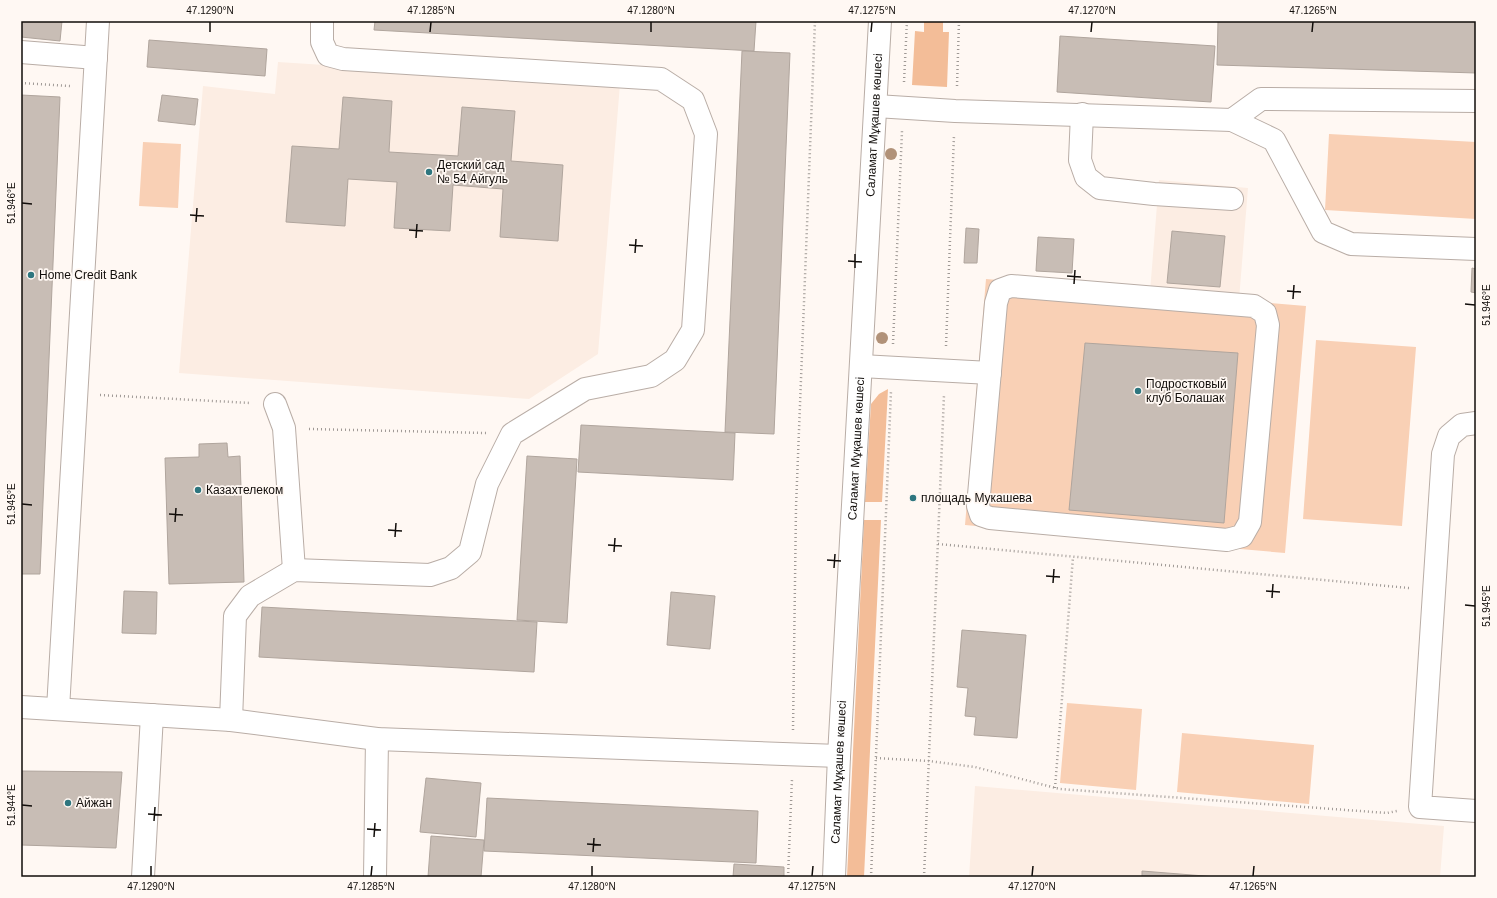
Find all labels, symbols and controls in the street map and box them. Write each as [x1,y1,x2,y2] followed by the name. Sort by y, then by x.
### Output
[186,5,234,16] text: 47.1290°N
[407,5,455,16] text: 47.1285°N
[627,5,675,16] text: 47.1280°N
[848,5,896,16] text: 47.1275°N
[1068,5,1116,16] text: 47.1270°N
[1289,5,1337,16] text: 47.1265°N
[863,53,885,197] street label: Саламат Мұқашев көшесі
[437,158,508,186] place label: Детский сад № 54 Айгуль
[424,167,434,177] marker: Детский сад № 54 Айгуль
[6,182,17,224] text: 51.946°E
[39,268,138,282] place label: Home Credit Bank
[26,270,36,280] marker: Home Credit Bank
[1481,284,1492,326] text: 51.946°E
[845,376,867,521] street label: Саламат Мұқашев көшесі
[1146,377,1227,405] place label: Подростковый клуб Болашак
[1133,386,1143,396] marker: Подростковый клуб Болашак
[6,483,17,525] text: 51.945°E
[206,483,283,497] place label: Казахтелеком
[193,485,203,495] marker: Казахтелеком
[921,491,1032,505] place label: площадь Мукашева
[908,493,918,503] marker: площадь Мукашева
[1481,585,1492,627] text: 51.945°E
[828,700,849,844] street label: Саламат Мұқашев көшесі
[6,784,17,826] text: 51.944°E
[76,796,112,810] place label: Айжан
[63,798,73,808] marker: Айжан
[127,881,175,892] text: 47.1290°N
[347,881,395,892] text: 47.1285°N
[568,881,616,892] text: 47.1280°N
[788,881,836,892] text: 47.1275°N
[1008,881,1056,892] text: 47.1270°N
[1229,881,1277,892] text: 47.1265°N

